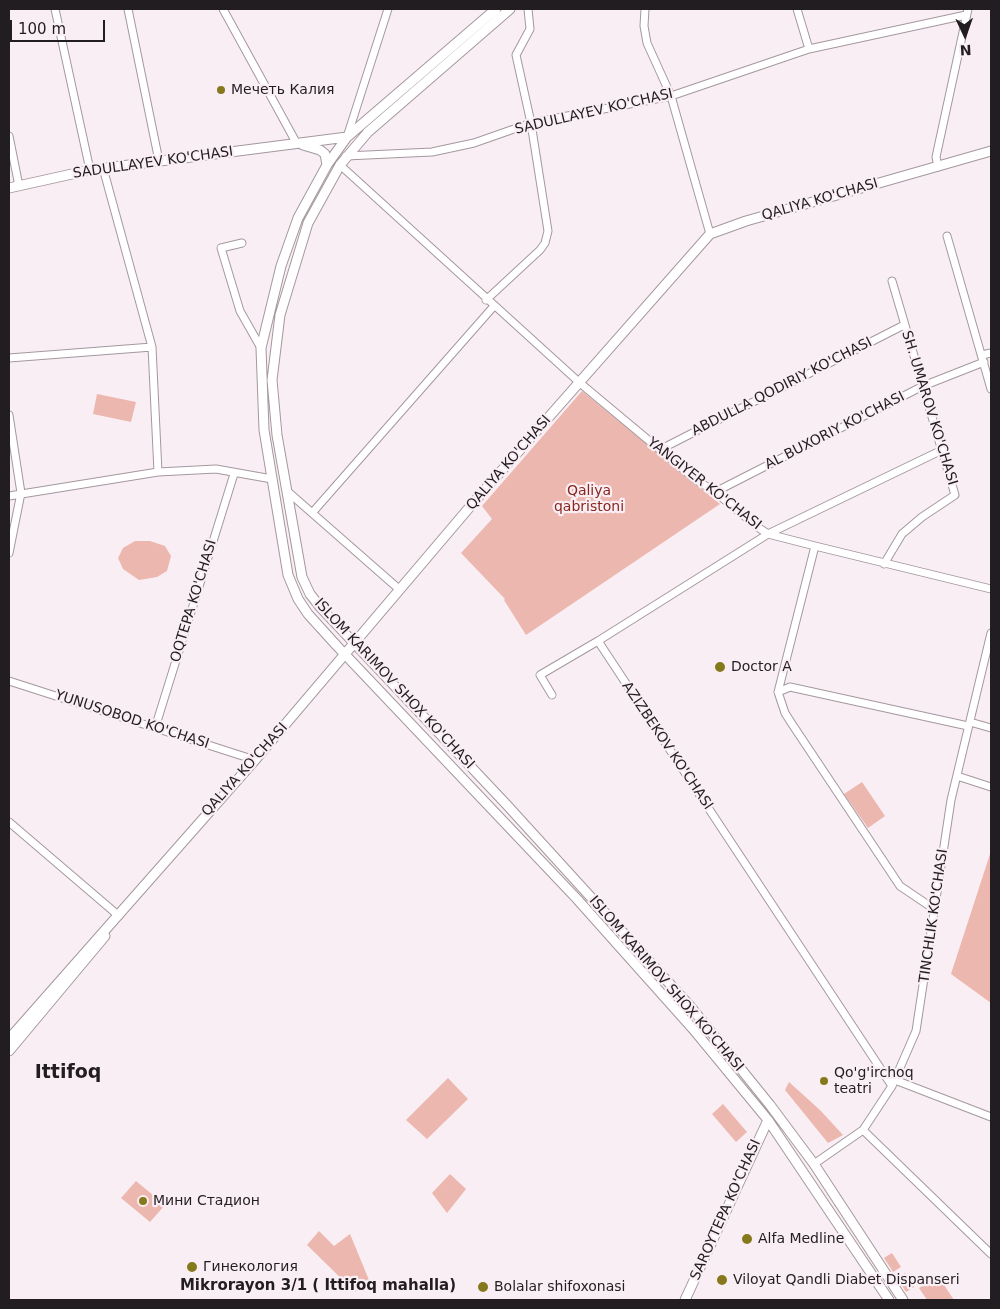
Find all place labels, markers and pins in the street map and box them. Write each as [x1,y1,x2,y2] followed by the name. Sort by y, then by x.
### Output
[231,82,334,98] place label: Мечеть Калия
[215,84,227,96] marker: Мечеть Калия
[731,659,792,675] place label: Doctor A
[713,660,727,674] marker: Doctor A
[834,1065,914,1098] place label: Qo'g'irchoq teatri
[818,1075,830,1087] marker: Qo'g'irchoq teatri
[153,1193,260,1209] place label: Мини Стадион
[137,1195,149,1207] marker: Мини Стадион
[758,1231,844,1247] place label: Alfa Medline
[740,1232,754,1246] marker: Alfa Medline
[203,1259,298,1275] place label: Гинекология
[185,1260,199,1274] marker: Гинекология
[733,1272,960,1288] place label: Viloyat Qandli Diabet Dispanseri
[715,1273,729,1287] marker: Viloyat Qandli Diabet Dispanseri
[494,1279,625,1295] place label: Bolalar shifoxonasi
[476,1280,490,1294] marker: Bolalar shifoxonasi

